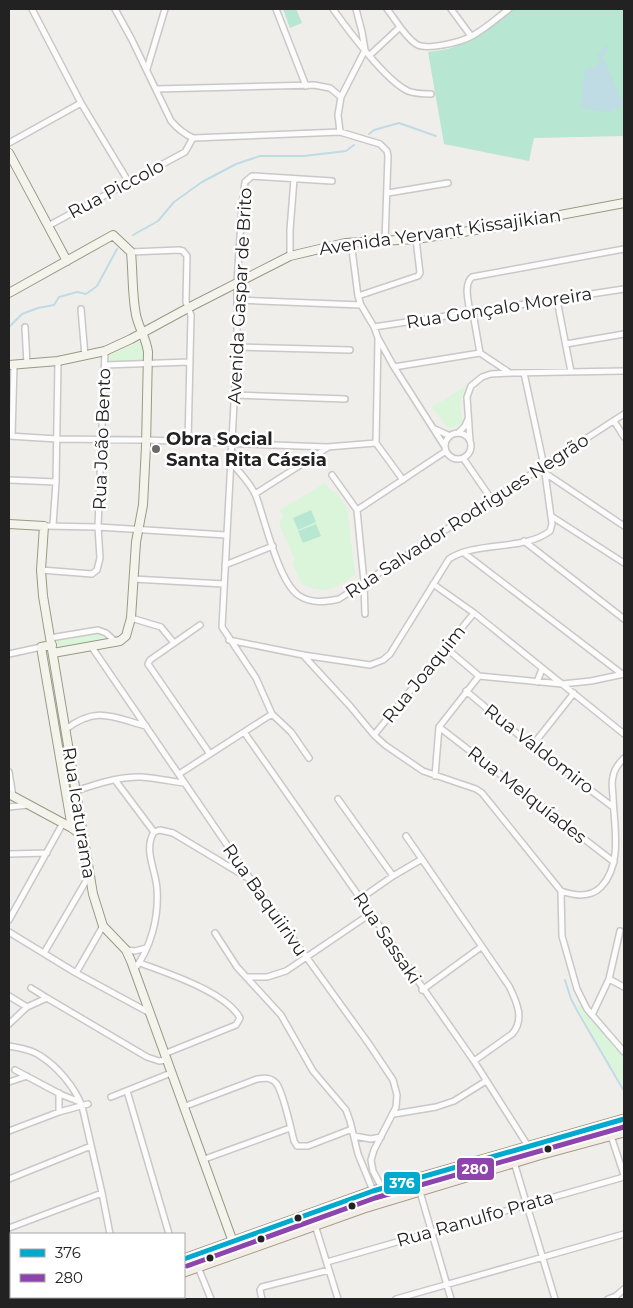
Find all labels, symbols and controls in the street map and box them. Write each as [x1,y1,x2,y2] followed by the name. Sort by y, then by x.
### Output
[64,155,168,223] street label: Rua Piccolo
[223,187,257,405] street label: Avenida Gaspar de Brito
[318,204,562,260] street label: Avenida Yervant Kissajikian
[405,282,593,334] street label: Rua Gonçalo Moreira
[89,368,115,510] street label: Rua João Bento
[166,428,327,471] place label: Obra Social Santa Rita Cássia
[341,429,593,603] street label: Rua Salvador Rodrigues Negrão
[150,443,162,455] marker: Obra Social Santa Rita Cássia
[378,621,470,727] street label: Rua Joaquim
[480,699,598,799] street label: Rua Valdomiro
[463,742,591,848] street label: Rua Melquíades
[58,746,100,880] street label: Rua Icaturama
[218,839,312,961] street label: Rua Baquiirivu
[348,888,426,988] street label: Rua Sassaki
[543,1144,553,1154] unlabelled marker
[456,1157,495,1181] line badge: 280
[461,1160,489,1178] text: 280
[383,1171,421,1195] line badge: 376
[388,1174,415,1192] text: 376
[394,1186,556,1252] street label: Rua Ranulfo Prata
[347,1201,357,1211] unlabelled marker
[293,1213,303,1223] unlabelled marker
[10,1233,185,1298] legend
[256,1234,266,1244] unlabelled marker
[55,1243,81,1262] text: 376
[205,1253,215,1263] unlabelled marker
[55,1268,83,1287] text: 280

